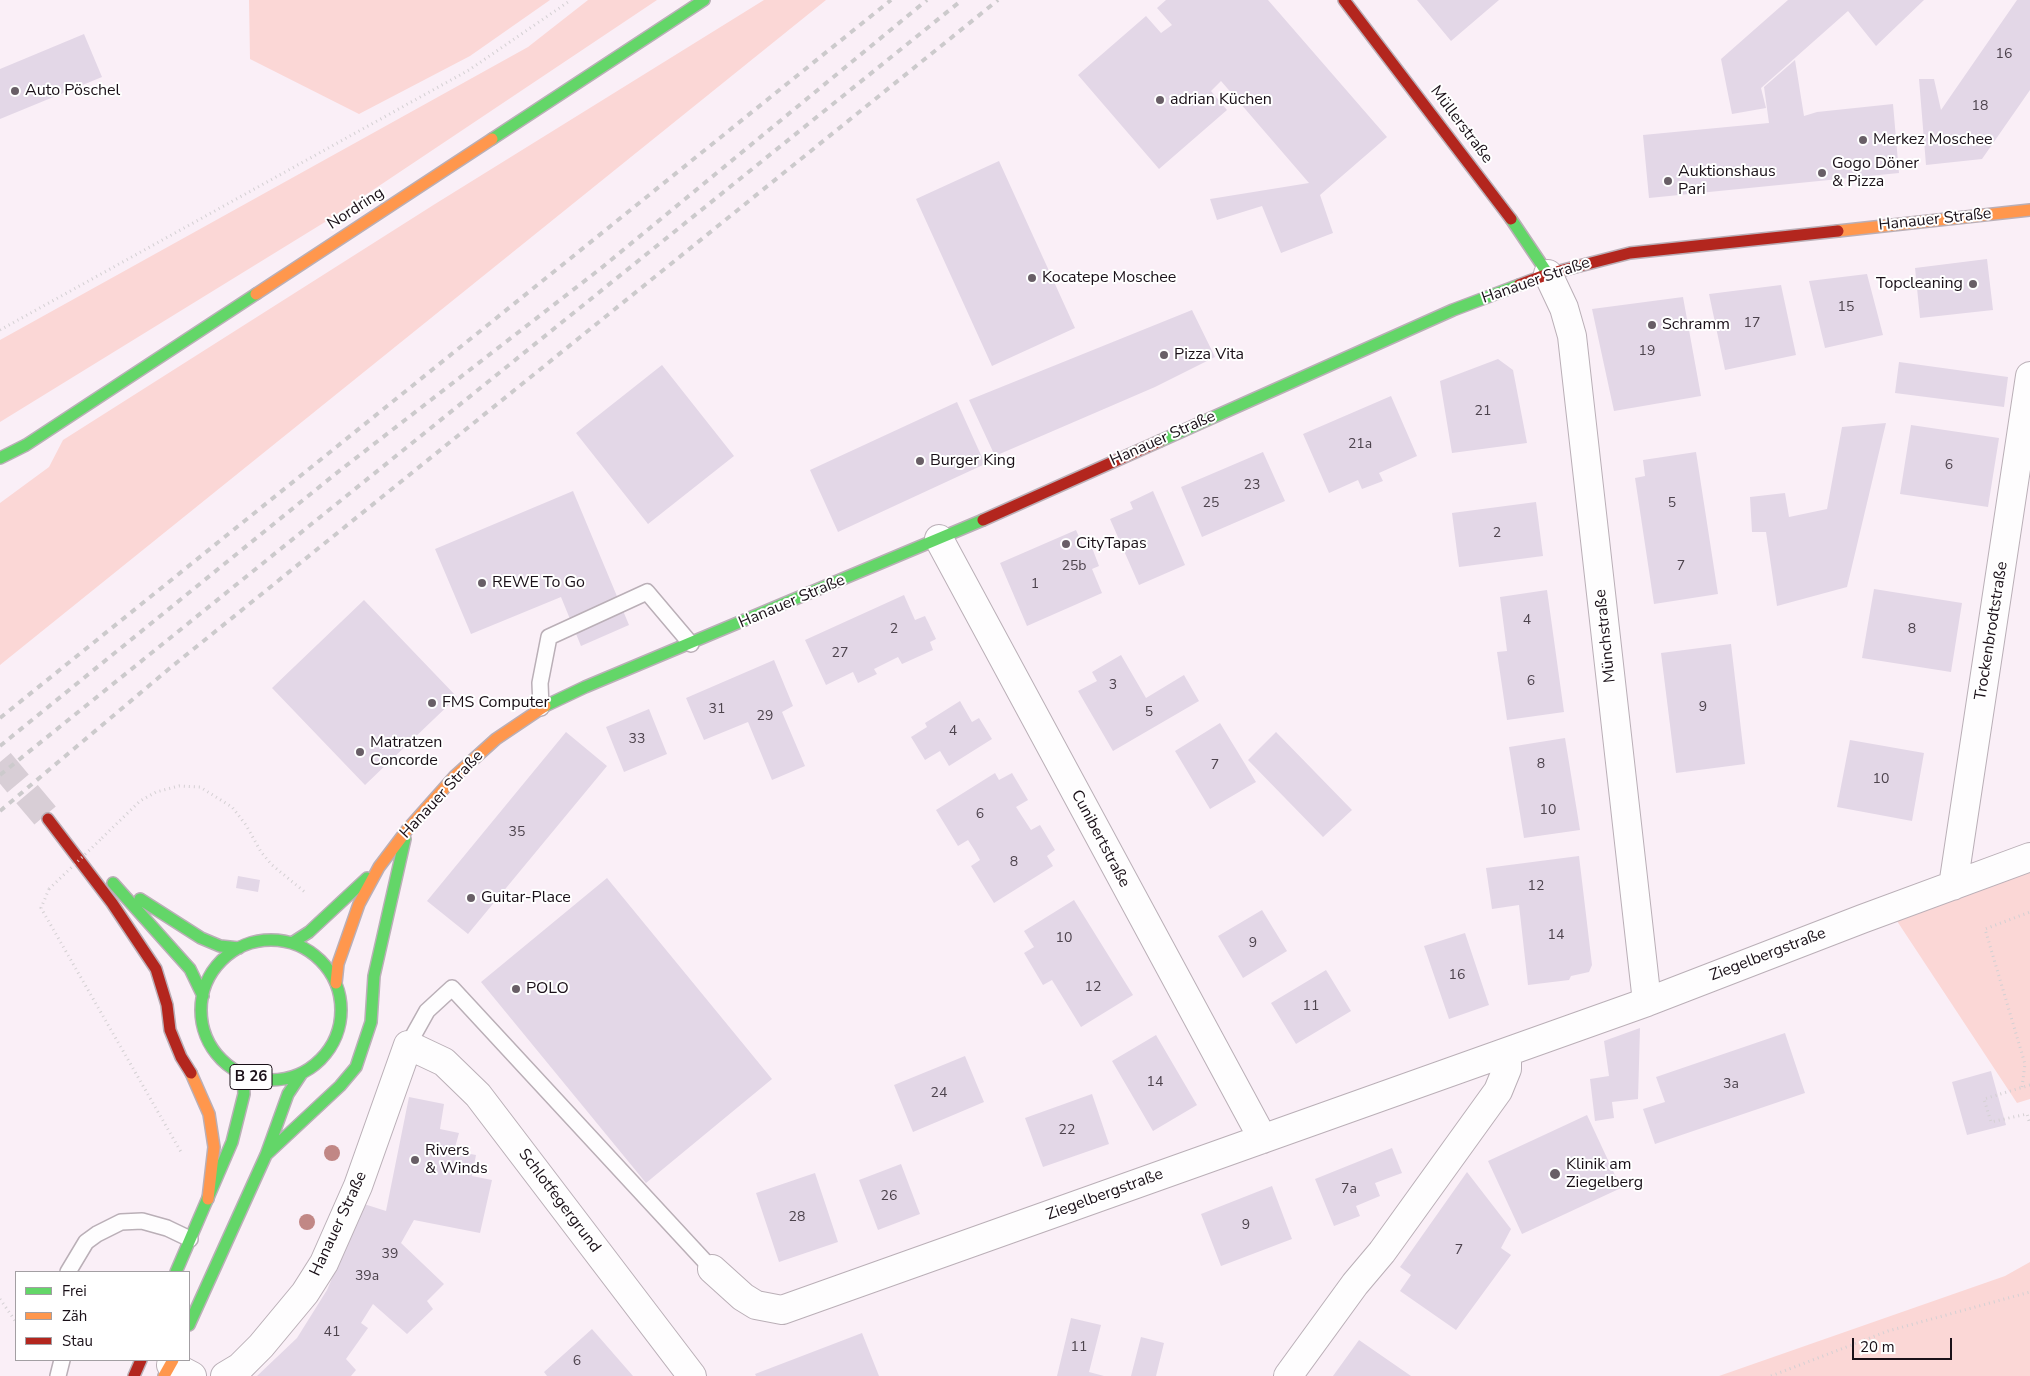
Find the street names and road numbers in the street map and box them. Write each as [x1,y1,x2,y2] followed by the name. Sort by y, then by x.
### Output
[1426,83,1496,167] street label: Müllerstraße
[324,184,388,234] street label: Nordring
[1878,205,1992,235] street label: Hanauer Straße
[1479,253,1593,309] street label: Hanauer Straße
[1107,407,1219,471] street label: Hanauer Straße
[1972,560,2012,702] street label: Trockenbrodtstraße
[736,571,848,633] street label: Hanauer Straße
[1592,588,1620,684] street label: Münchstraße
[396,747,488,843] street label: Hanauer Straße
[1066,787,1134,891] street label: Cunibertstraße
[1707,924,1829,986] street label: Ziegelbergstraße
[230,1064,272,1090] road number: B 26
[514,1145,604,1257] street label: Schlotfegergrund
[1044,1165,1166,1225] street label: Ziegelbergstraße
[306,1169,372,1279] street label: Hanauer Straße

